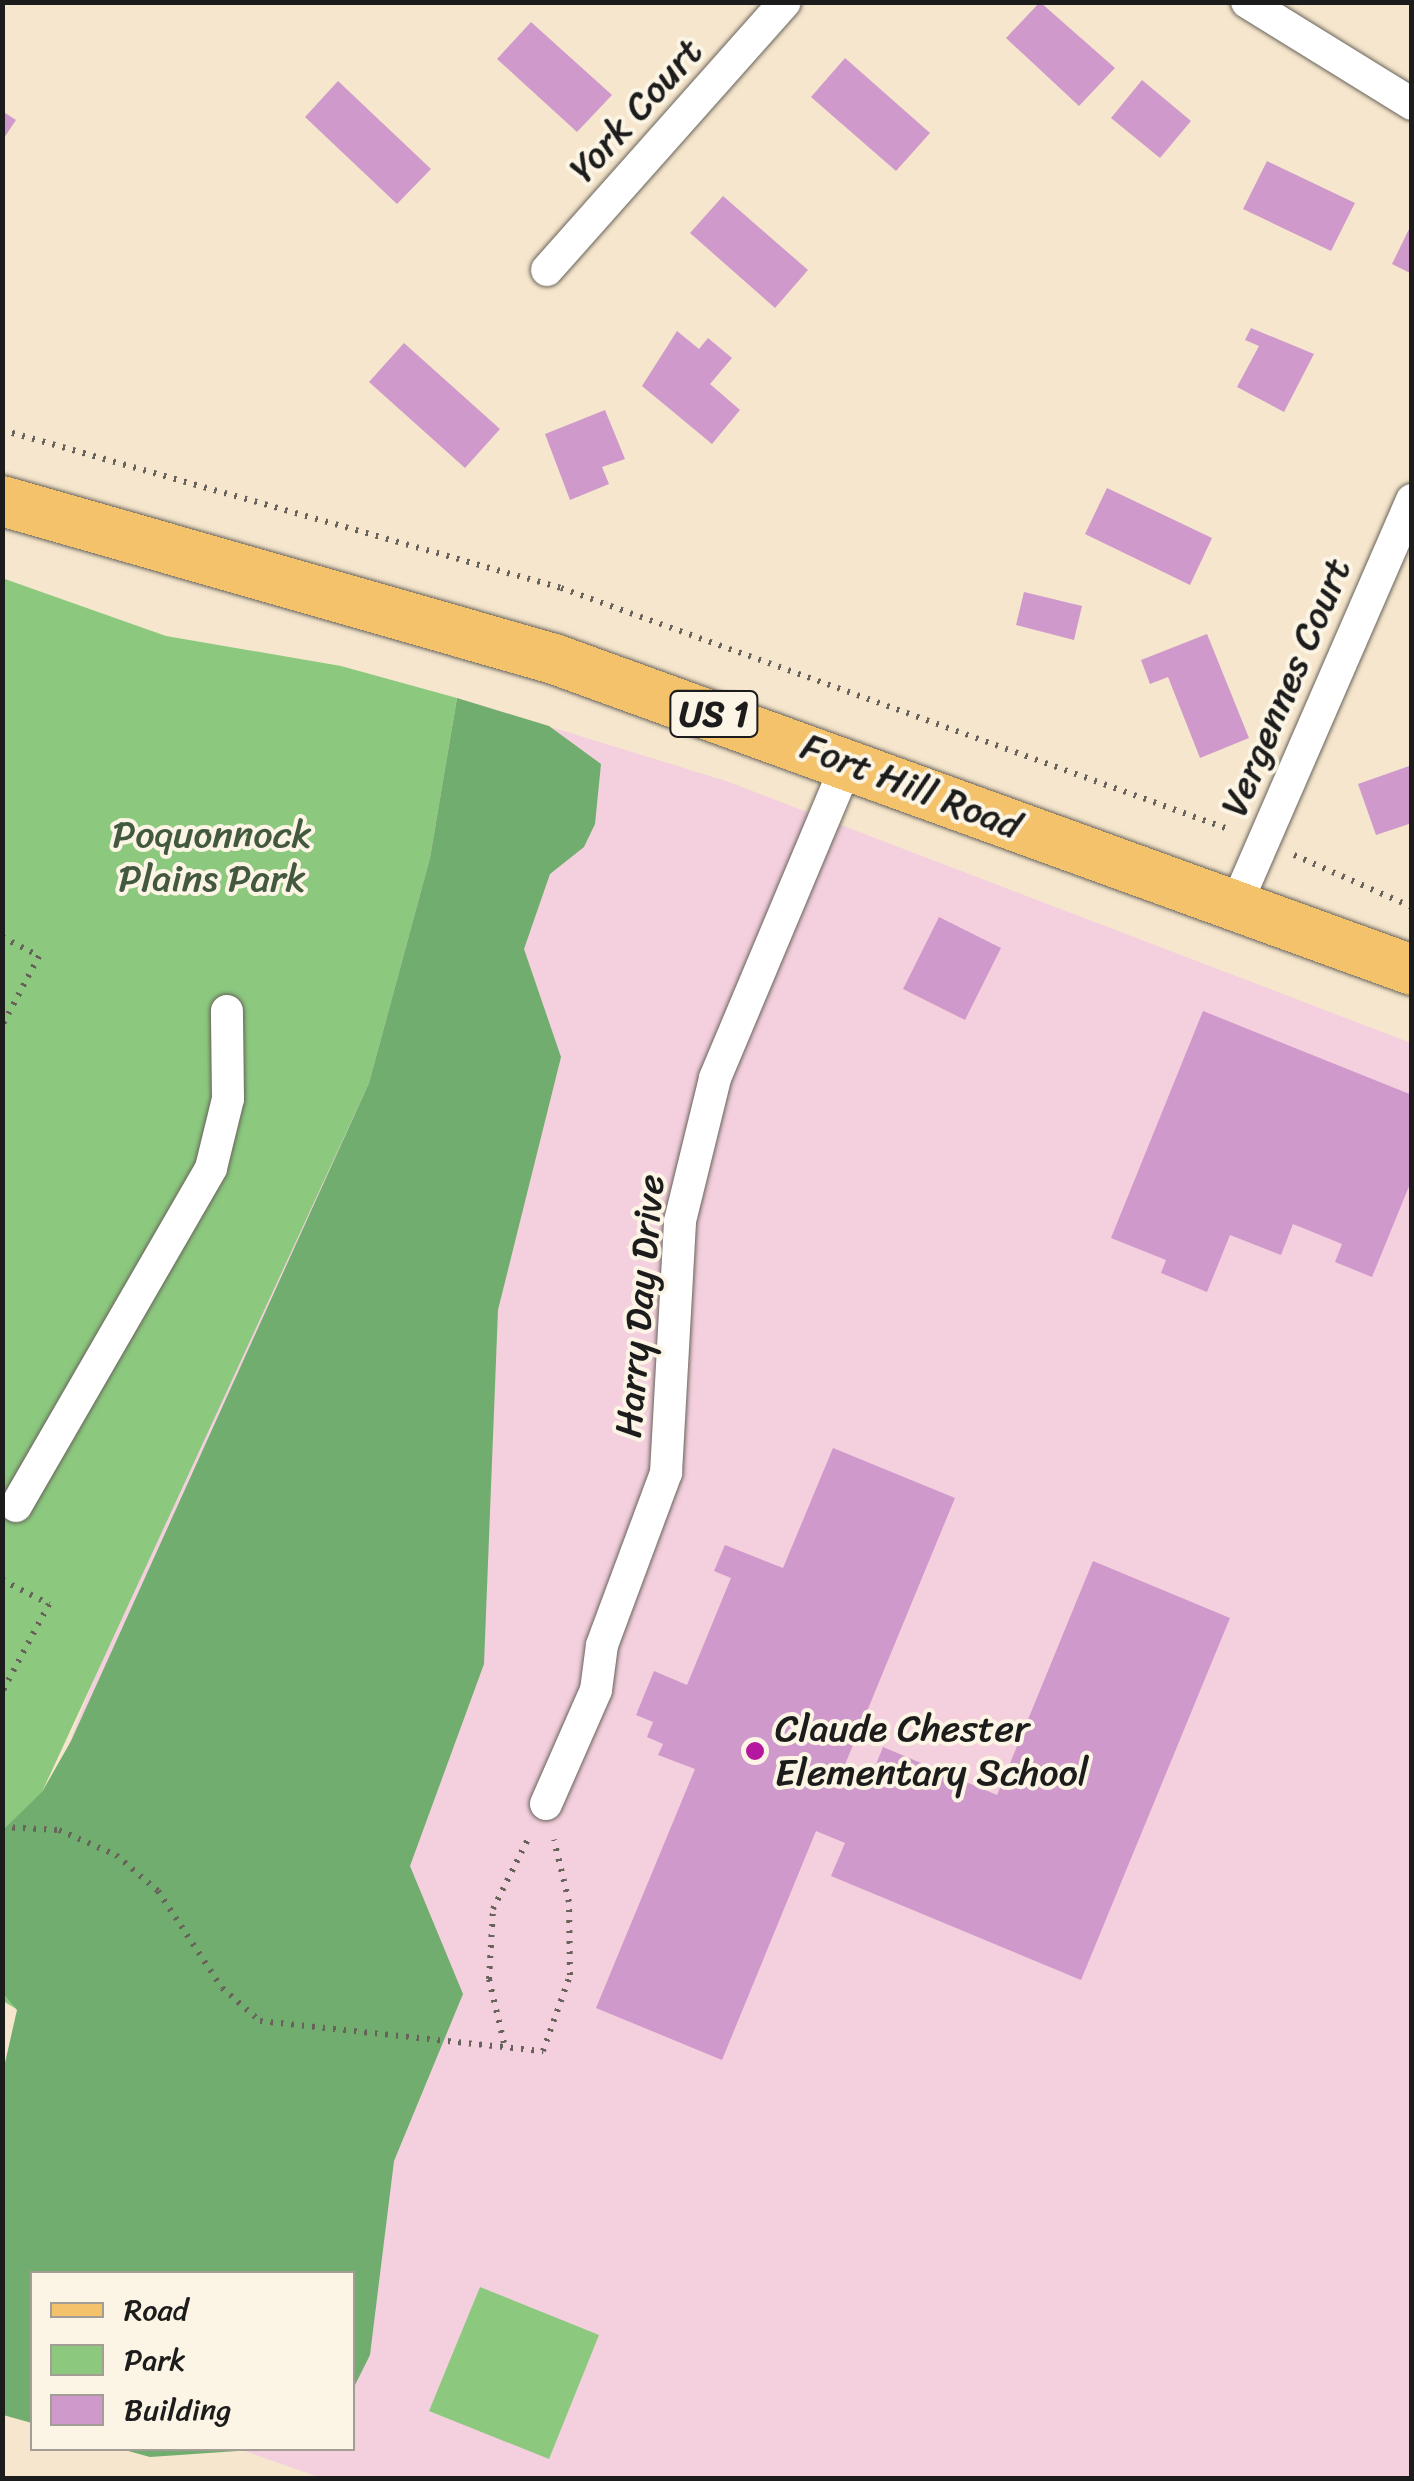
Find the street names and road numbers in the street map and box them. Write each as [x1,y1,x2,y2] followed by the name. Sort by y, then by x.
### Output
[560,29,712,191] street label: York Court
[1211,551,1361,823] street label: Vergennes Court
[669,684,759,744] road number: US 1
[794,723,1028,849] street label: Fort Hill Road
[606,1173,674,1439] street label: Harry Day Drive

